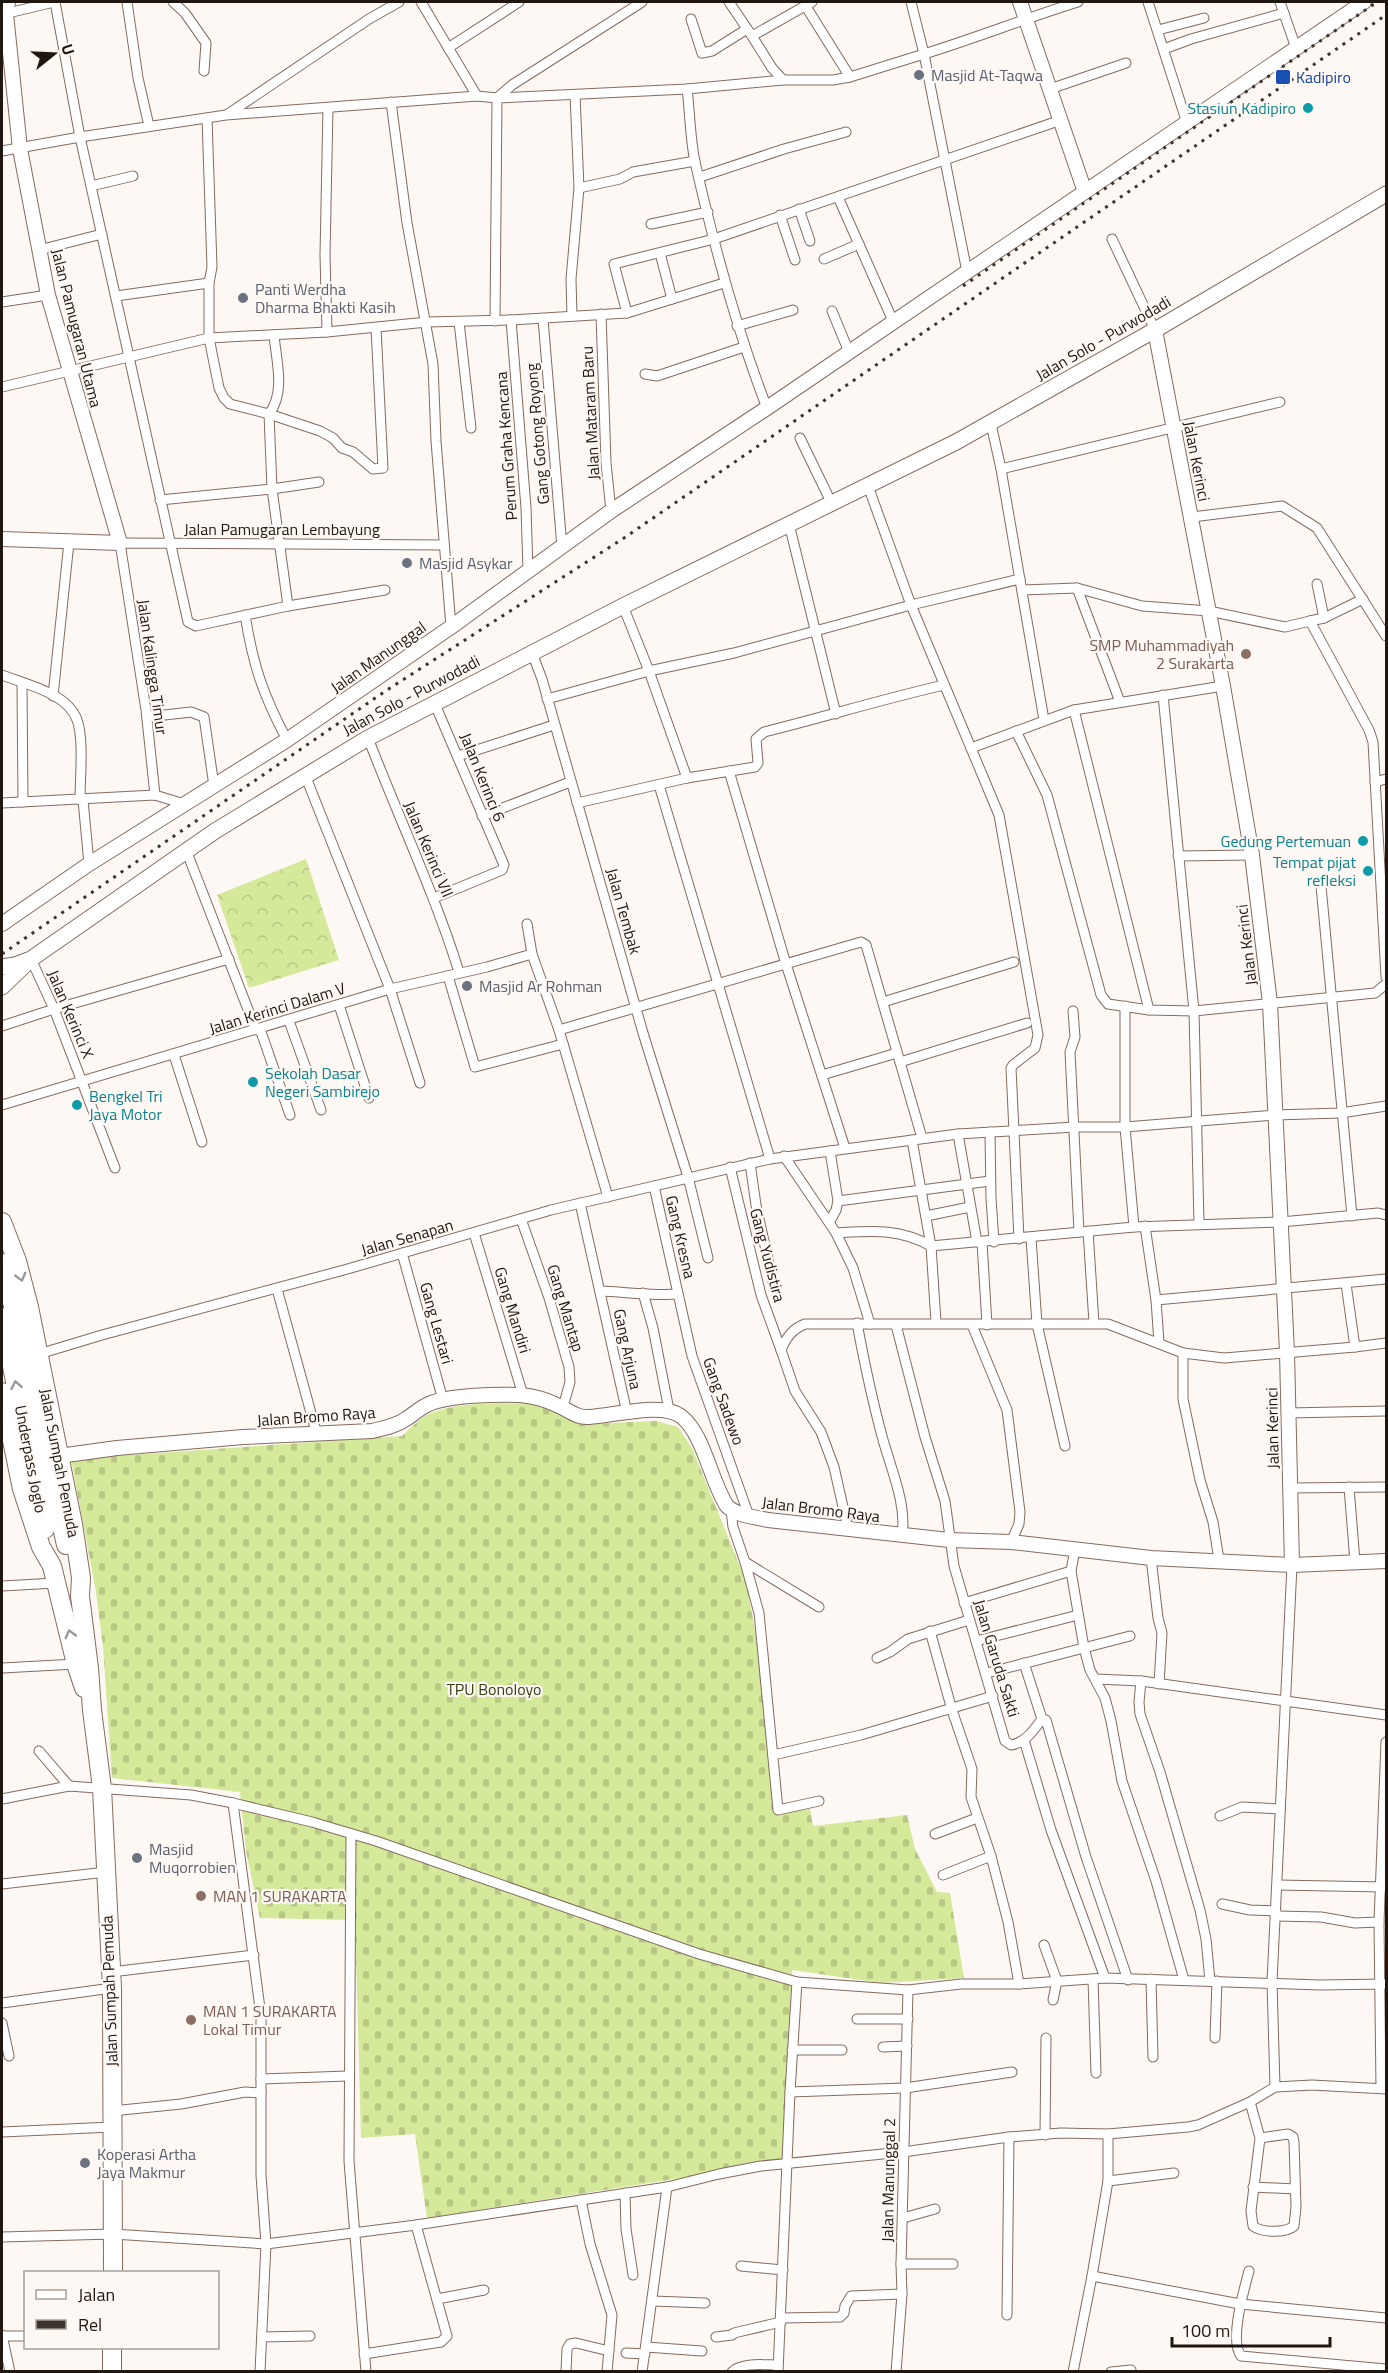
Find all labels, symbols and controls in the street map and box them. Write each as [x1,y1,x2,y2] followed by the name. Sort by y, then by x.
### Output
[24,24,84,84] north arrow
[55,41,81,58] text: U
[931,63,1043,87] place label: Masjid At-Taqwa
[1296,65,1351,89] place label: Kadipiro
[912,68,926,82] marker: Masjid At-Taqwa
[1274,68,1292,86] marker: Kadipiro
[1187,96,1296,120] place label: Stasiun Kadipiro
[1301,101,1315,115] marker: Stasiun Kadipiro
[46,246,108,410] street label: Jalan Pamugaran Utama
[255,277,396,319] place label: Panti Werdha Dharma Bhakti Kasih
[1031,290,1175,386] street label: Jalan Solo - Purwodadi
[236,291,250,305] marker: Panti Werdha Dharma Bhakti Kasih
[575,346,605,480] street label: Jalan Mataram Baru
[519,362,555,506] street label: Gang Gotong Royong
[489,371,523,521] street label: Perum Graha Kencana
[1177,419,1217,503] street label: Jalan Kerinci
[184,517,380,541] street label: Jalan Pamugaran Lembayung
[419,551,513,575] place label: Masjid Asykar
[400,556,414,570] marker: Masjid Asykar
[132,598,174,737] street label: Jalan Kalingga Timur
[325,615,431,699] street label: Jalan Manunggal
[1089,633,1234,675] place label: SMP Muhammadiyah 2 Surakarta
[1239,647,1253,661] marker: SMP Muhammadiyah 2 Surakarta
[338,649,484,741] street label: Jalan Solo - Purwodadi
[454,729,512,825] street label: Jalan Kerinci 6
[398,797,460,901] street label: Jalan Kerinci VII
[1221,829,1351,853] place label: Gedung Pertemuan
[1356,834,1370,848] marker: Gedung Pertemuan
[1273,850,1356,892] place label: Tempat pijat refleksi
[1361,864,1375,878] marker: Tempat pijat refleksi
[600,865,648,957] street label: Jalan Tembak
[1229,903,1263,987] street label: Jalan Kerinci
[42,966,100,1062] street label: Jalan Kerinci X
[479,974,602,998] place label: Masjid Ar Rohman
[206,976,348,1040] street label: Jalan Kerinci Dalam V
[460,979,474,993] marker: Masjid Ar Rohman
[265,1061,380,1103] place label: Sekolah Dasar Negeri Sambirejo
[246,1075,260,1089] marker: Sekolah Dasar Negeri Sambirejo
[89,1084,163,1126] place label: Bengkel Tri Jaya Motor
[70,1098,84,1112] marker: Bengkel Tri Jaya Motor
[660,1193,702,1281] street label: Gang Kresna
[744,1205,792,1305] street label: Gang Yudistira
[358,1212,456,1262] street label: Jalan Senapan
[541,1261,591,1355] street label: Gang Mantap
[488,1264,538,1356] street label: Gang Mandiri
[14,1271,26,1282] one-way arrow
[414,1279,460,1367] street label: Gang Lestari
[608,1306,648,1392] street label: Gang Arjuna
[697,1354,751,1448] street label: Gang Sadewo
[10,1381,23,1391] one-way arrow
[34,1386,86,1540] street label: Jalan Sumpah Pemuda
[1259,1387,1285,1469] street label: Jalan Kerinci
[256,1400,376,1432] street label: Jalan Bromo Raya
[9,1403,53,1515] street label: Underpass Joglo
[761,1490,881,1528] street label: Jalan Bromo Raya
[968,1596,1026,1720] street label: Jalan Garuda Sakti
[64,1629,77,1639] one-way arrow
[446,1677,542,1701] park label: TPU Bonoloyo
[149,1837,236,1879] place label: Masjid Muqorrobien
[130,1851,144,1865] marker: Masjid Muqorrobien
[213,1884,347,1908] place label: MAN 1 SURAKARTA
[194,1889,208,1903] marker: MAN 1 SURAKARTA
[94,1915,124,2067] street label: Jalan Sumpah Pemuda
[203,1999,337,2041] place label: MAN 1 SURAKARTA Lokal Timur
[184,2013,198,2027] marker: MAN 1 SURAKARTA Lokal Timur
[875,2118,901,2242] street label: Jalan Manunggal 2
[97,2142,196,2184] place label: Koperasi Artha Jaya Makmur
[78,2156,92,2170] marker: Koperasi Artha Jaya Makmur
[24,2271,219,2349] legend
[78,2281,115,2308] text: Jalan
[1172,2310,1330,2348] scale bar
[78,2311,102,2338] text: Rel
[1181,2317,1230,2344] text: 100 m

